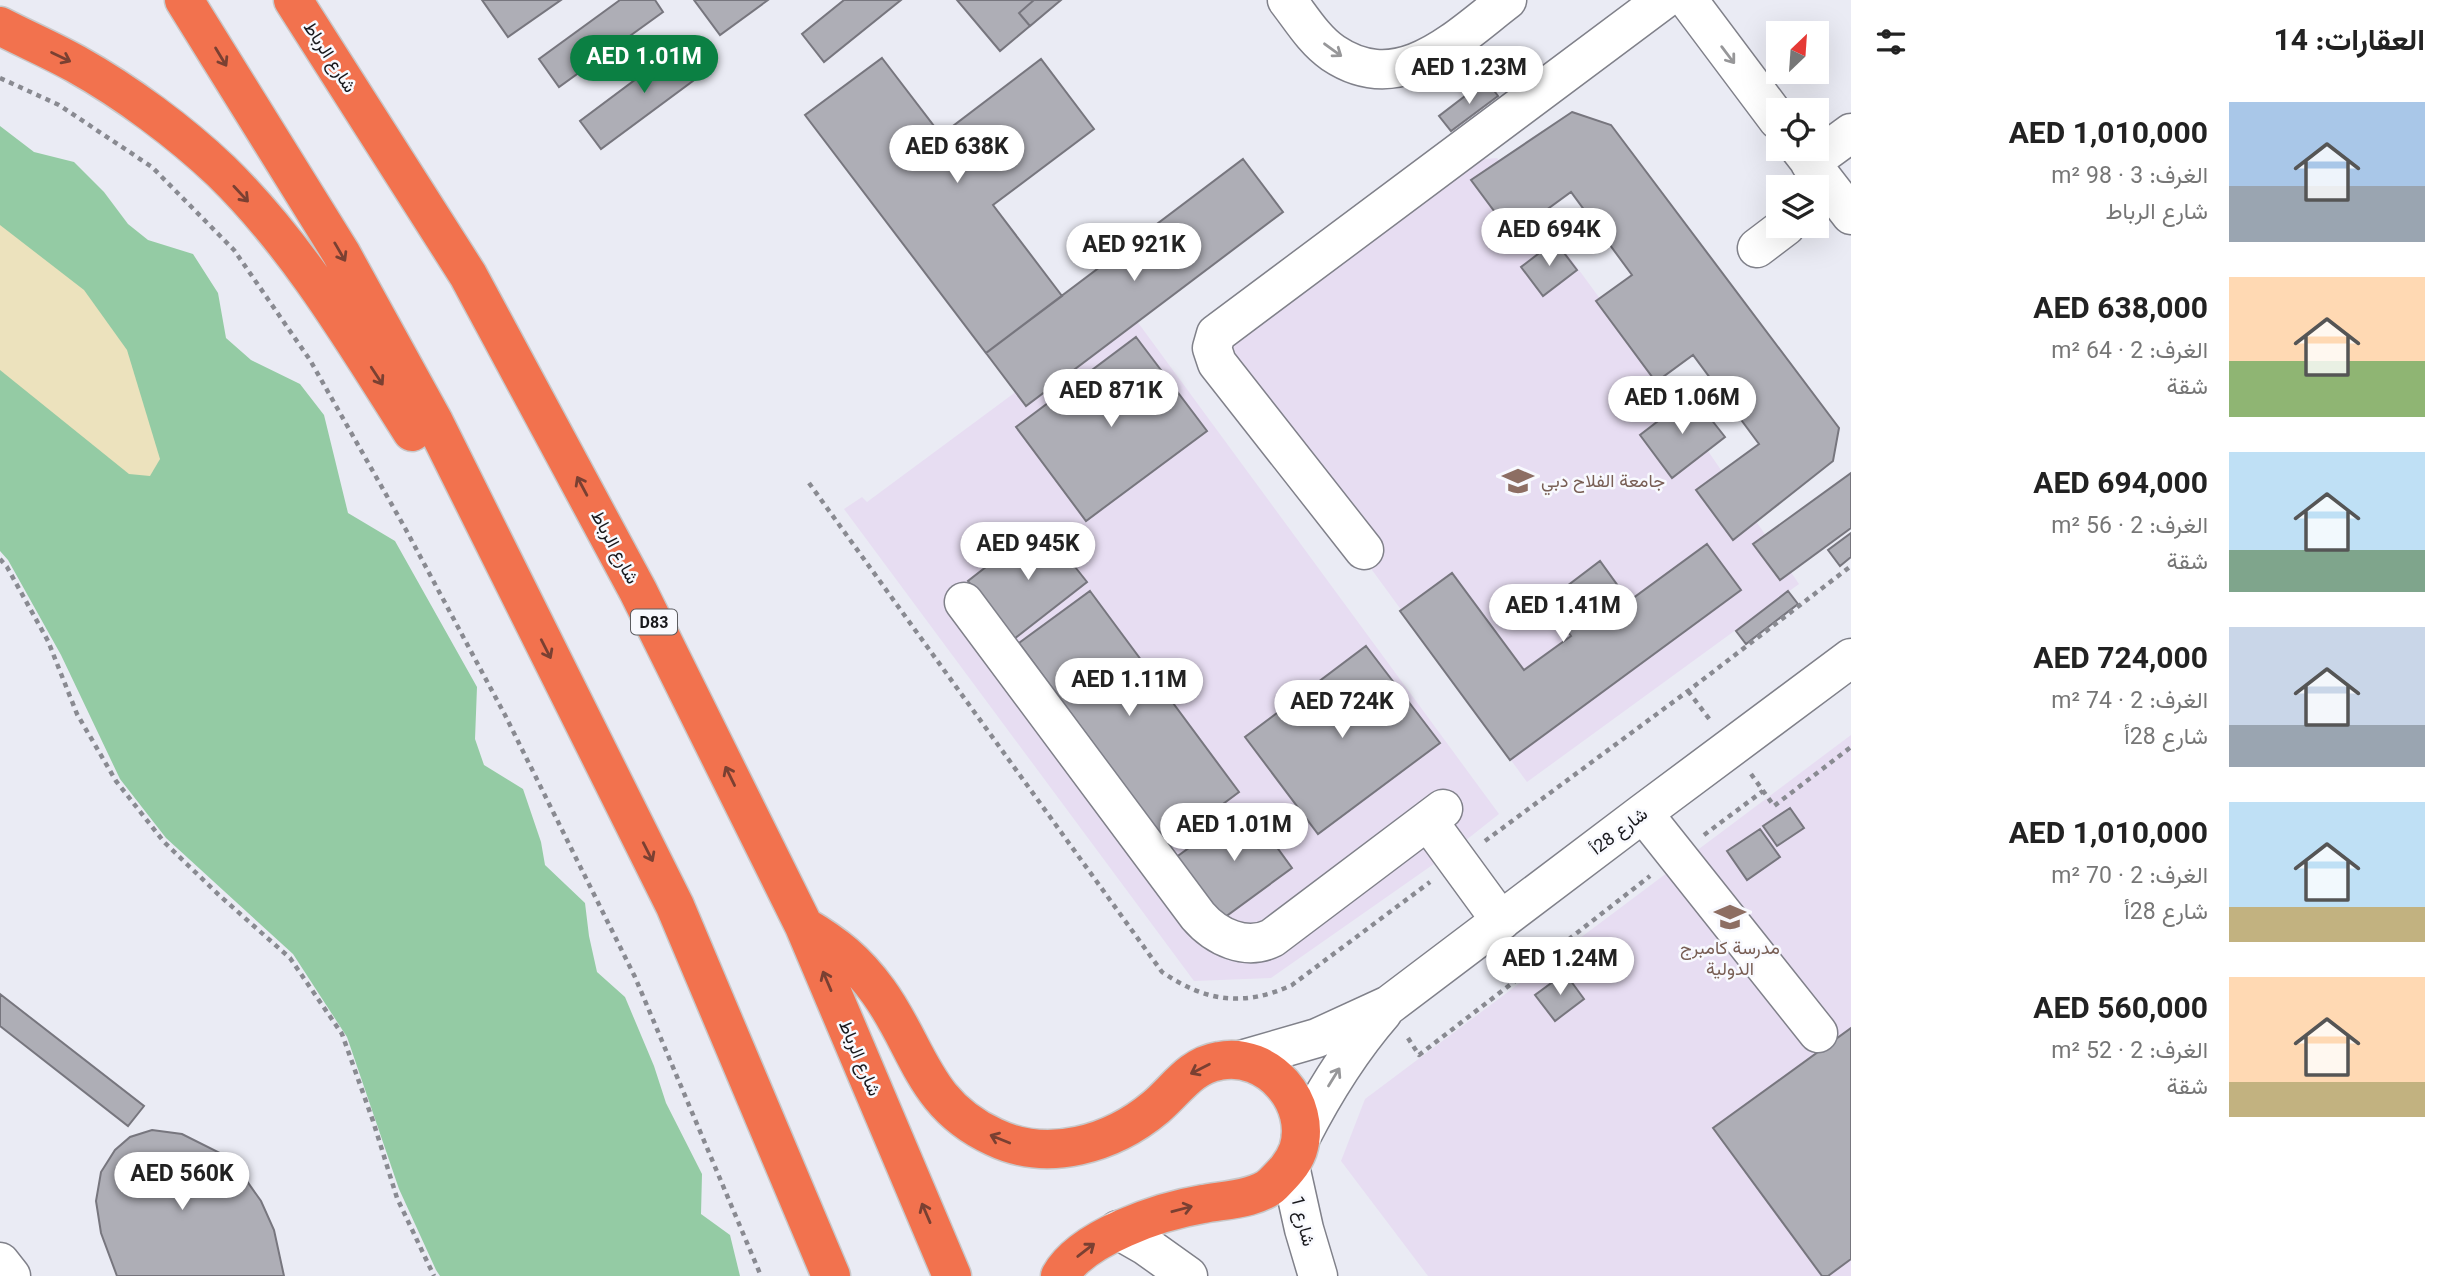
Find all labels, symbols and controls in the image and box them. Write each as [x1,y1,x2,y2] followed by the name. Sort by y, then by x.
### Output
[295,17,362,99] street label: شارع الرباط
[2273,19,2425,66] text: العقارات: 14
[1766,21,1829,84] north arrow
[1766,21,1829,238] map controls
[1872,23,1910,61] icon: filters
[564,36,724,95] pin: AED 1.01M
[586,40,702,76] text: AED 1.01M
[1323,43,1341,58] one-way arrow
[1721,45,1735,64] one-way arrow
[1389,46,1549,106] pin: AED 1.23M
[214,47,228,67] one-way arrow
[50,50,71,64] one-way arrow
[1411,51,1527,87] text: AED 1.23M
[1766,98,1829,161] button: locate
[2009,112,2208,159] text: AED 1,010,000
[885,125,1029,185] pin: AED 638K
[905,130,1009,166] text: AED 638K
[2285,130,2369,214] icon: home
[2051,159,2208,195] text: الغرف: 3 · 98 m²
[1766,175,1829,238] button: layers
[233,185,250,202] one-way arrow
[2105,195,2208,231] text: شارع الرباط
[1477,208,1621,268] pin: AED 694K
[1497,213,1601,249] text: AED 694K
[1062,224,1206,283] pin: AED 921K
[1082,228,1186,264] text: AED 921K
[333,241,347,261] one-way arrow
[2033,287,2208,334] text: AED 638,000
[2285,305,2369,389] icon: home
[2051,334,2208,370] text: الغرف: 2 · 64 m²
[370,365,384,385] one-way arrow
[1039,370,1183,429] pin: AED 871K
[2166,370,2208,406] text: شقة
[1059,374,1163,410] text: AED 871K
[1602,376,1762,436] pin: AED 1.06M
[1624,381,1740,417] text: AED 1.06M
[2033,462,2208,509] text: AED 694,000
[1501,464,1535,498] school or university icon: جامعة الفلاح دبي
[1541,469,1665,497] place label: جامعة الفلاح دبي
[575,476,588,497] one-way arrow
[2285,480,2369,564] icon: home
[582,506,644,590] street label: شارع الرباط
[2051,509,2208,545] text: الغرف: 2 · 56 m²
[956,522,1100,582] pin: AED 945K
[976,527,1080,563] text: AED 945K
[2166,545,2208,581] text: شقة
[1483,584,1643,644] pin: AED 1.41M
[1505,589,1621,625] text: AED 1.41M
[631,610,677,635] road number: D83
[2033,637,2208,684] text: AED 724,000
[540,638,554,659] one-way arrow
[2285,655,2369,739] icon: home
[1049,658,1209,718] pin: AED 1.11M
[1071,663,1187,699] text: AED 1.11M
[1270,680,1414,740] pin: AED 724K
[2051,684,2208,720] text: الغرف: 2 · 74 m²
[1290,685,1394,721] text: AED 724K
[2124,720,2208,756] text: شارع 28أ
[722,766,736,787] one-way arrow
[1586,802,1655,863] street label: شارع 28أ
[1154,804,1314,863] pin: AED 1.01M
[1176,808,1292,844] text: AED 1.01M
[2009,812,2208,859] text: AED 1,010,000
[2285,830,2369,914] icon: home
[642,841,656,862] one-way arrow
[2051,859,2208,895] text: الغرف: 2 · 70 m²
[2124,895,2208,931] text: شارع 28أ
[1713,900,1747,934] school or university icon: مدرسة كامبرج الدولية
[1680,936,1780,985] place label: مدرسة كامبرج الدولية
[1480,937,1640,997] pin: AED 1.24M
[1502,942,1618,978] text: AED 1.24M
[820,971,833,992] one-way arrow
[2033,987,2208,1034] text: AED 560,000
[2285,1005,2369,1089] icon: home
[830,1016,887,1101] street label: شارع الرباط
[2051,1034,2208,1070] text: الغرف: 2 · 52 m²
[1190,1063,1211,1076] one-way arrow
[1327,1068,1341,1088] one-way arrow
[2166,1070,2208,1106] text: شقة
[989,1131,1011,1144] one-way arrow
[110,1152,254,1212] pin: AED 560K
[130,1157,234,1193] text: AED 560K
[1281,1193,1321,1250] street label: شارع 1
[1170,1202,1193,1215] one-way arrow
[919,1203,932,1224] one-way arrow
[1077,1243,1095,1258] one-way arrow

